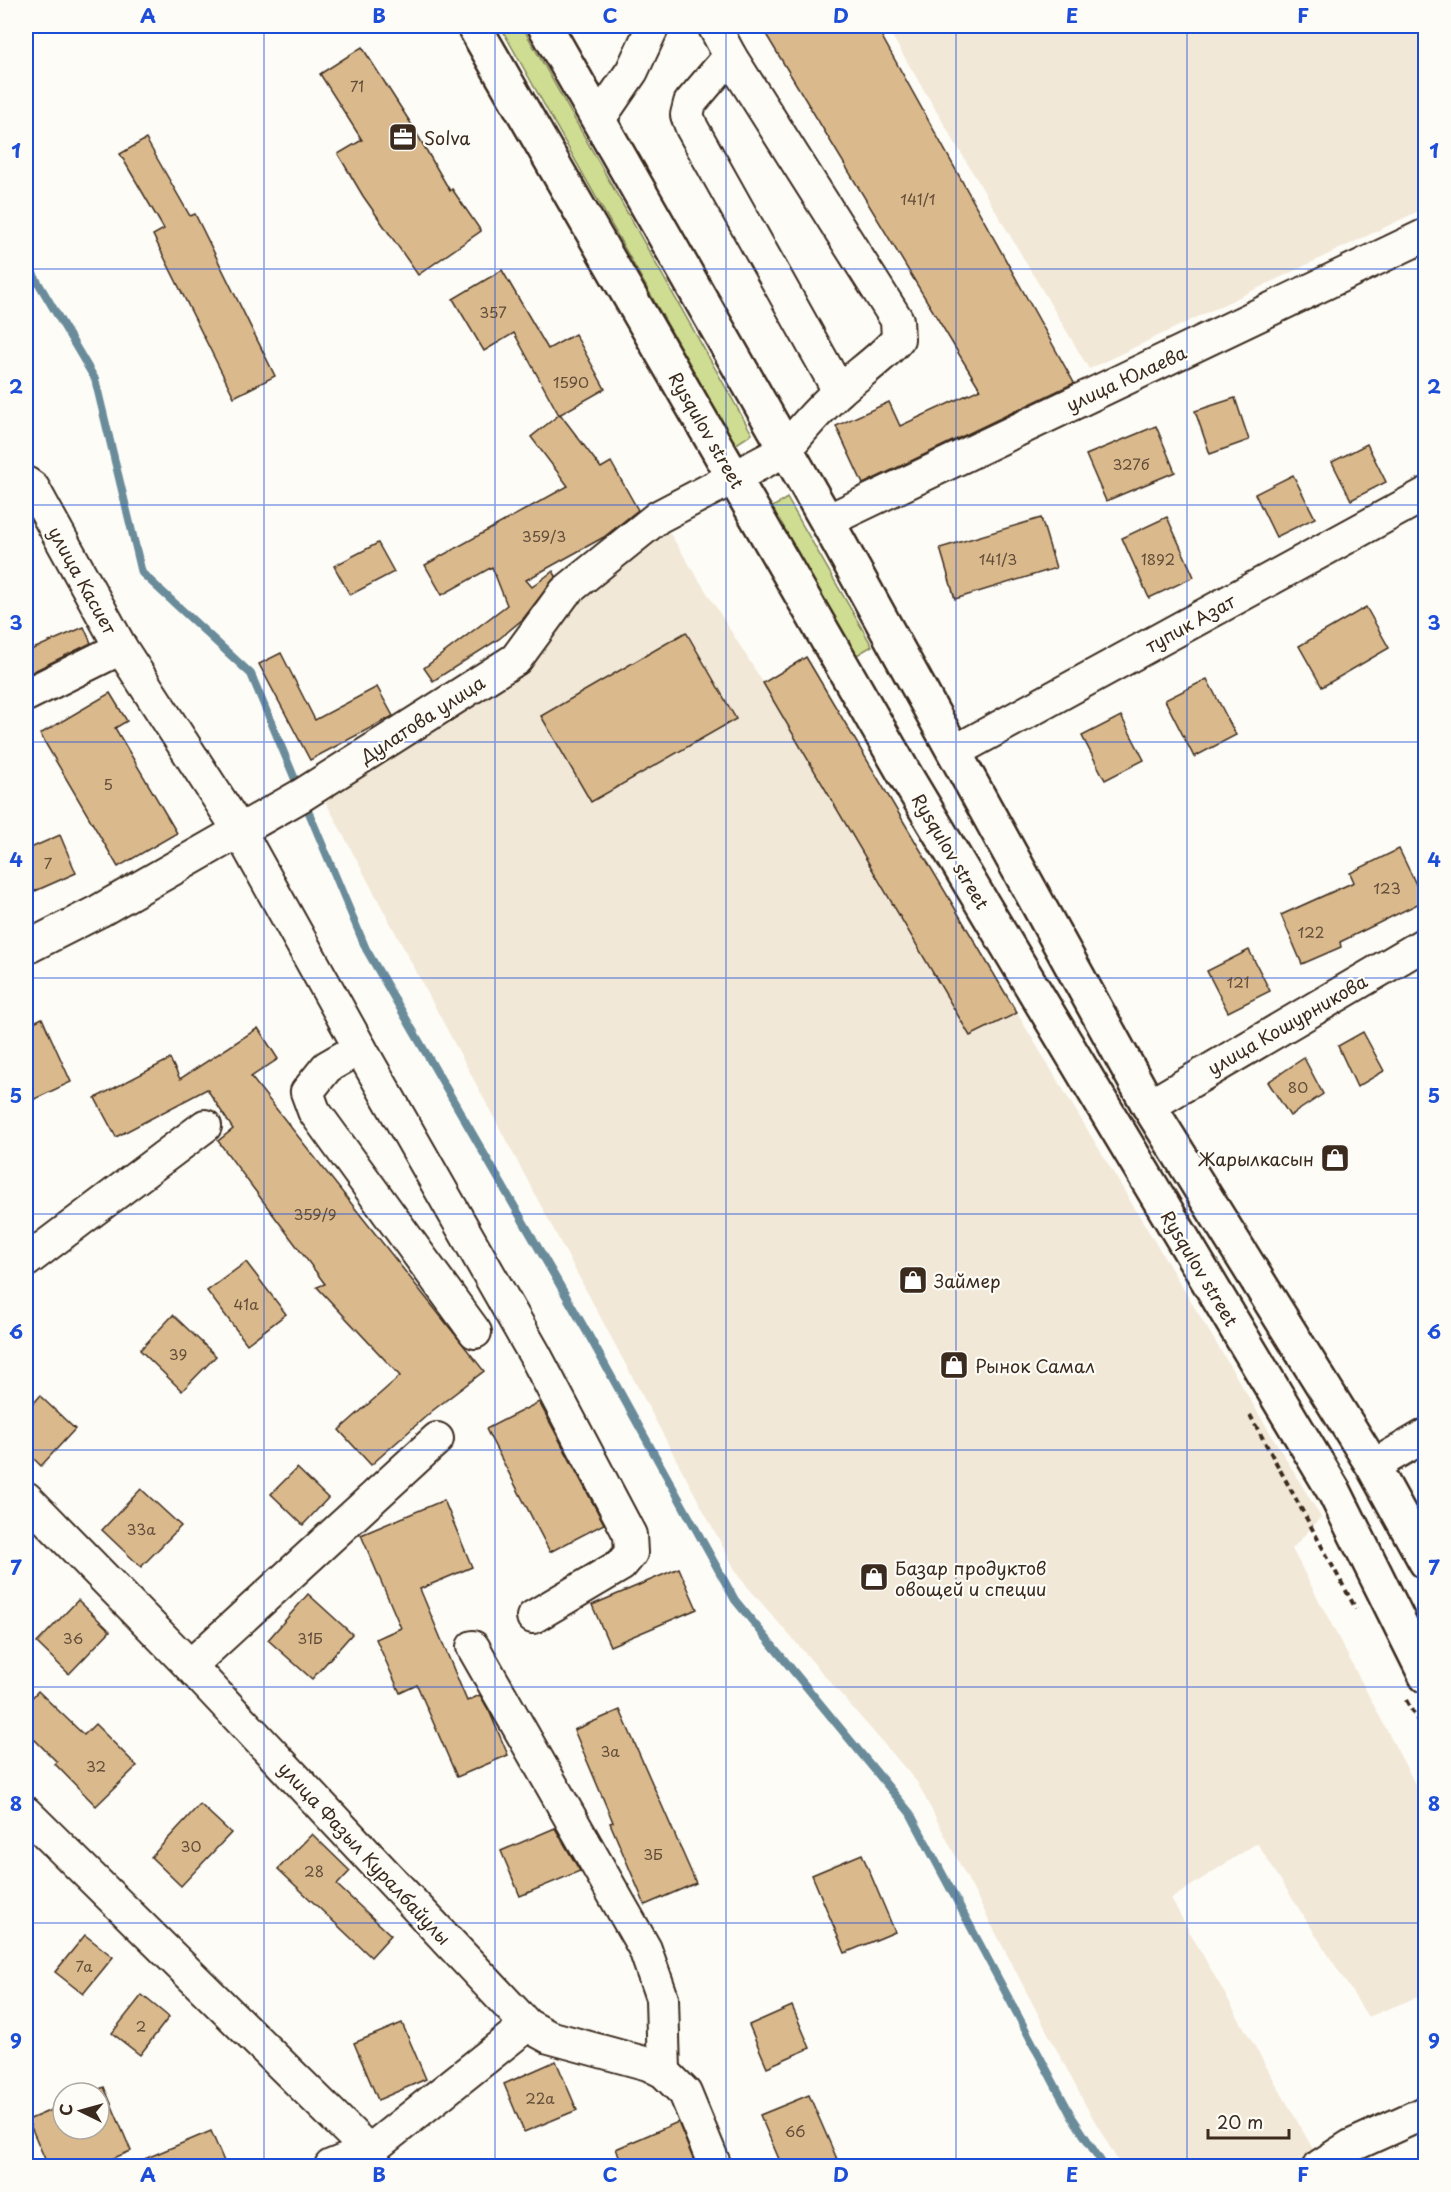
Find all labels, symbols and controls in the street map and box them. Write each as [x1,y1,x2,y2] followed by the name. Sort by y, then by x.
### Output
[140,0,156,30] text: A
[372,0,386,30] text: B
[602,0,618,30] text: C
[833,0,849,30] text: D
[1066,0,1078,30] text: E
[1297,0,1309,30] text: F
[350,74,364,97] house number: 71
[387,121,419,153] office icon: Solva
[424,124,470,151] place label: Solva
[11,135,21,165] text: 1
[1429,135,1439,165] text: 1
[900,187,936,210] house number: 141/1
[479,300,507,323] house number: 357
[1061,338,1191,418] street label: улица Юлаева
[663,367,751,493] street label: Rysqulov street
[553,370,589,393] house number: 1590
[9,371,23,401] text: 2
[1427,371,1441,401] text: 2
[1113,452,1150,475] house number: 327б
[42,521,124,639] street label: улица Касиет
[522,524,566,547] house number: 359/3
[979,547,1017,570] house number: 141/3
[1141,547,1175,570] house number: 1892
[1140,587,1241,659] street label: тупик Азат
[9,607,23,637] text: 3
[1427,607,1441,637] text: 3
[353,668,490,770] street label: Дулатова улица
[103,772,113,795] house number: 5
[906,788,996,914] street label: Rysqulov street
[9,844,23,874] text: 4
[1427,844,1441,874] text: 4
[44,851,53,874] house number: 7
[1373,876,1401,899] house number: 123
[1298,920,1324,943] house number: 122
[1202,967,1373,1081] street label: улица Кошурникова
[1226,970,1250,993] house number: 121
[1288,1075,1308,1098] house number: 80
[10,1080,22,1110] text: 5
[1428,1080,1440,1110] text: 5
[1319,1142,1351,1174] shop icon: Жарылкасын
[1198,1145,1314,1172] place label: Жарылкасын
[293,1202,337,1225] house number: 359/9
[1155,1205,1245,1331] street label: Rysqulov street
[897,1264,929,1296] shop icon: Займер
[934,1267,1001,1294] place label: Займер
[233,1292,259,1315] house number: 41а
[9,1316,23,1346] text: 6
[1427,1316,1441,1346] text: 6
[169,1342,187,1365] house number: 39
[938,1349,970,1381] shop icon: Рынок Самал
[975,1352,1095,1379] place label: Рынок Самал
[126,1517,156,1540] house number: 33а
[10,1552,22,1582] text: 7
[1428,1552,1440,1582] text: 7
[895,1554,1047,1602] place label: Базар продуктов овощей и специи
[858,1561,890,1593] shop icon: Базар продуктов овощей и специи
[63,1626,83,1649] house number: 36
[297,1626,323,1649] house number: 31Б
[600,1739,620,1762] house number: 3а
[86,1754,106,1777] house number: 32
[273,1755,457,1951] street label: улица Фазыл Куралбайулы
[10,1788,22,1818] text: 8
[1428,1788,1440,1818] text: 8
[181,1834,201,1857] house number: 30
[643,1842,663,1865] house number: 3Б
[304,1859,324,1882] house number: 28
[75,1954,93,1977] house number: 7а
[136,2014,146,2037] house number: 2
[10,2025,22,2055] text: 9
[1428,2025,1440,2055] text: 9
[51,2081,111,2141] north arrow
[525,2086,555,2109] house number: 22а
[1208,2102,1289,2140] scale bar
[53,2103,78,2117] text: С
[1217,2108,1263,2135] text: 20 m
[785,2119,805,2142] house number: 66
[140,2159,156,2189] text: A
[372,2159,386,2189] text: B
[602,2159,618,2189] text: C
[833,2159,849,2189] text: D
[1066,2159,1078,2189] text: E
[1297,2159,1309,2189] text: F

